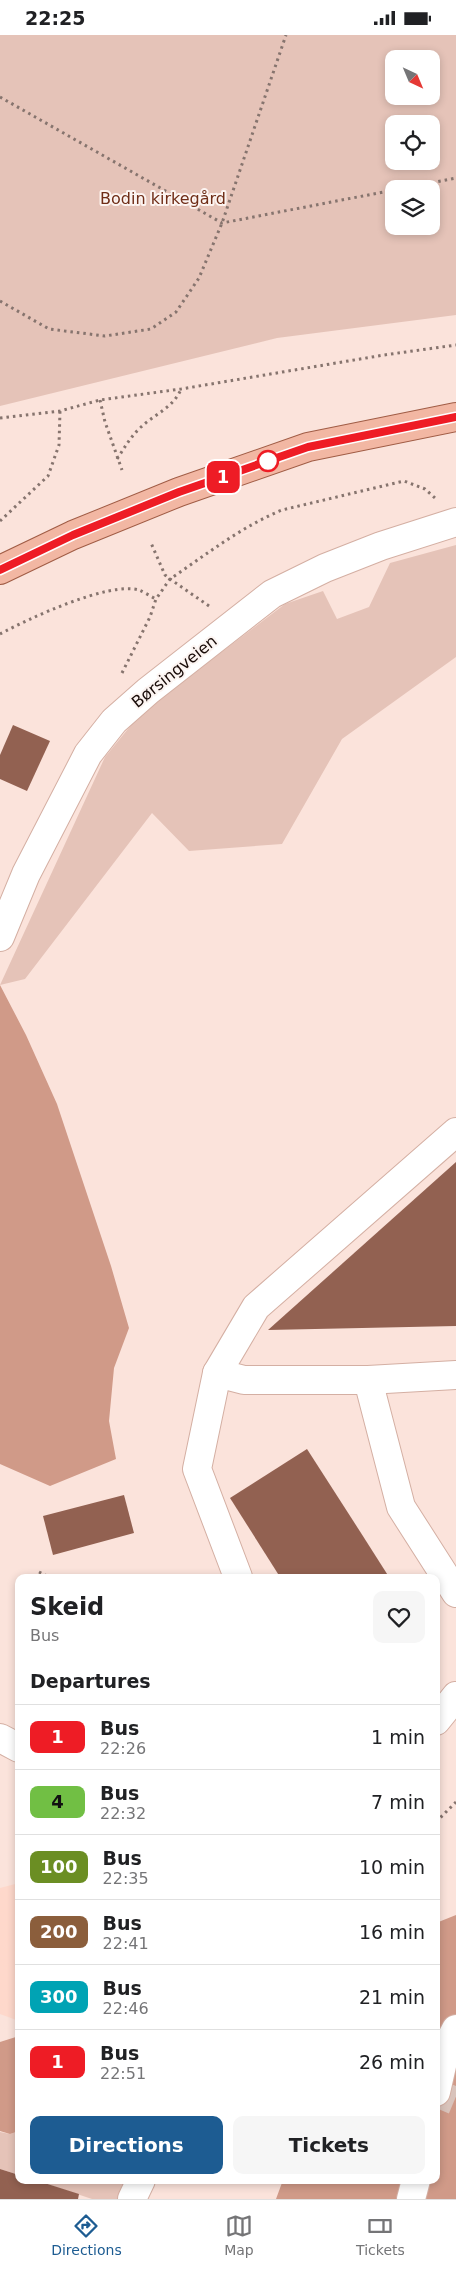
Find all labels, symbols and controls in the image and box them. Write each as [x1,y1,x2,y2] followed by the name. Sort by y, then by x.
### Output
[25,7,85,29] text: 22:25
[385,50,440,105] north arrow
[385,50,440,235] map controls
[385,115,440,170] button: locate
[385,180,440,235] button: layers
[100,189,226,208] park label: Bodin kirkegård
[257,450,279,472] unlabelled marker
[207,461,239,493] line badge: 1
[217,466,229,487] text: 1
[128,631,221,712] street label: Børsingveien
[373,1591,425,1643] button: heart
[30,1593,104,1621] text: Skeid
[30,1626,59,1645] text: Bus
[30,1670,151,1692] text: Departures
[100,1717,139,1739] text: Bus
[51,1726,64,1747] text: 1
[371,1726,425,1748] text: 1 min
[100,1739,146,1758] text: 22:26
[100,1782,139,1804] text: Bus
[51,1791,64,1812] text: 4
[371,1791,425,1813] text: 7 min
[100,1804,146,1823] text: 22:32
[103,1847,142,1869] text: Bus
[40,1856,78,1877] text: 100
[359,1856,425,1878] text: 10 min
[103,1869,149,1888] text: 22:35
[103,1912,142,1934] text: Bus
[40,1921,78,1942] text: 200
[359,1921,425,1943] text: 16 min
[103,1934,149,1953] text: 22:41
[103,1977,142,1999] text: Bus
[40,1986,78,2007] text: 300
[359,1986,425,2008] text: 21 min
[103,1999,149,2018] text: 22:46
[100,2042,139,2064] text: Bus
[51,2051,64,2072] text: 1
[359,2051,425,2073] text: 26 min
[100,2064,146,2083] text: 22:51
[30,2116,223,2174] button: Directions
[233,2116,425,2174] button: Tickets
[51,2212,122,2258] tab: Directions
[224,2212,254,2258] tab: Map
[356,2212,405,2258] tab: Tickets

